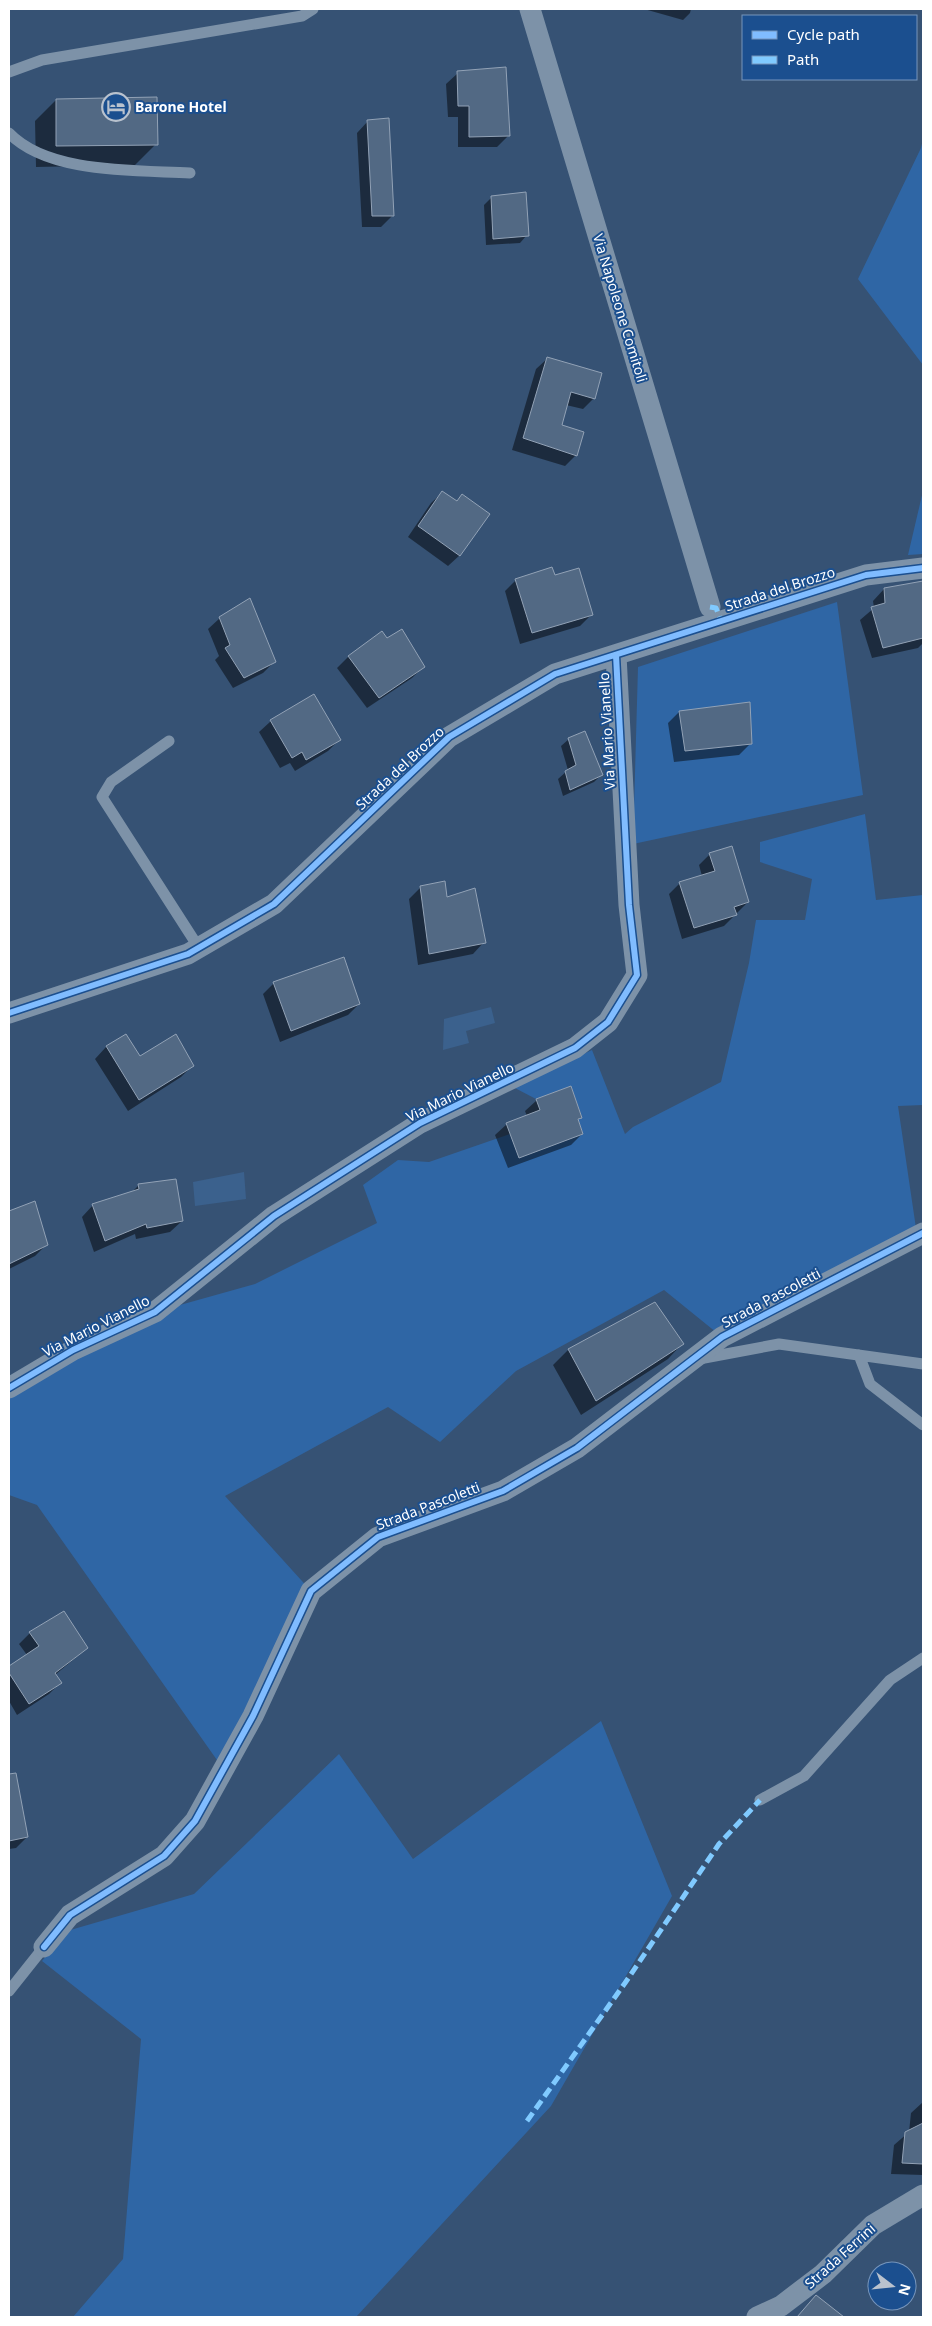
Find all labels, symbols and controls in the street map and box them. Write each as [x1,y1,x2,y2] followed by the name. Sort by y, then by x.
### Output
[742,15,917,80] legend
[787,24,860,44] text: Cycle path
[787,49,819,69] text: Path
[101,92,131,122] hotel icon: Barone Hotel
[135,97,227,116] place label: Barone Hotel
[589,231,652,384] street label: Via Napoleone Comitoli
[722,562,837,615] street label: Strada del Brozzo
[594,672,619,790] street label: Via Mario Vianello
[351,722,448,814] street label: Strada del Brozzo
[403,1057,517,1126] street label: Via Mario Vianello
[718,1263,824,1332] street label: Strada Pascoletti
[39,1290,153,1361] street label: Via Mario Vianello
[373,1477,482,1534] street label: Strada Pascoletti
[800,2219,879,2292] street label: Strada Ferrini
[867,2261,917,2311] north arrow
[894,2282,916,2298] text: N

